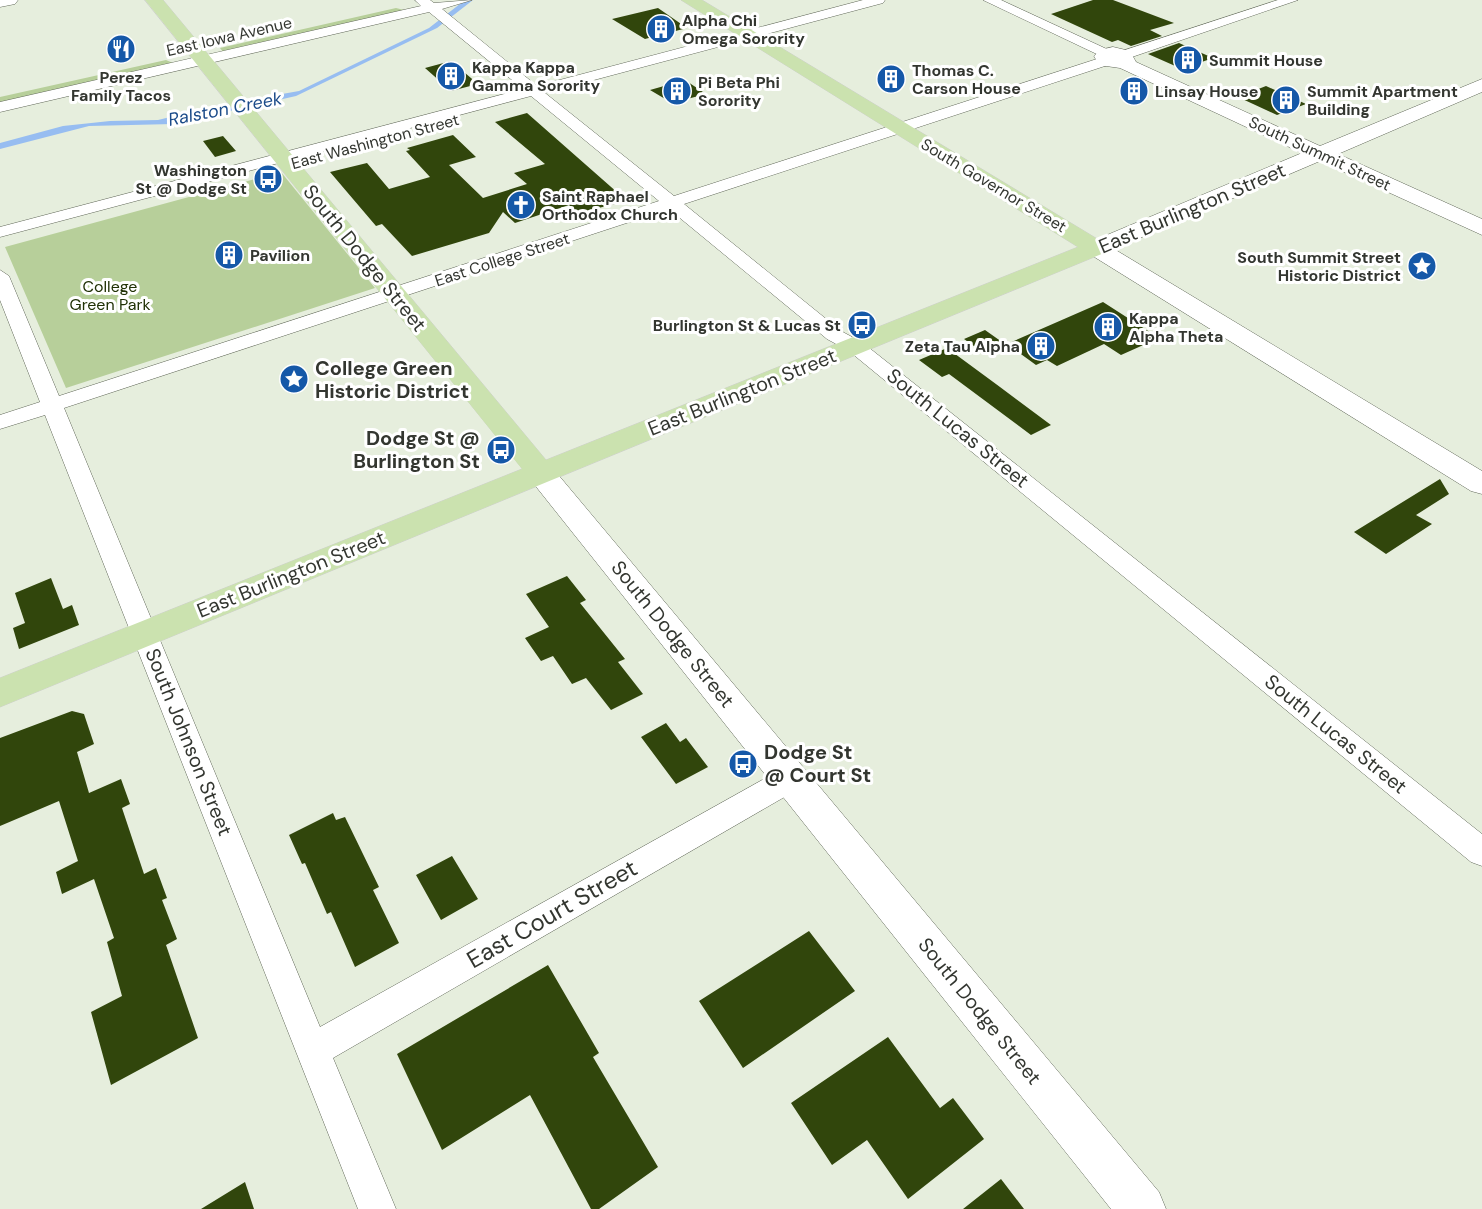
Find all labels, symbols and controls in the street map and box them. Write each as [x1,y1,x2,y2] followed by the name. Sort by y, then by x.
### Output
[682,10,805,49] place label: Alpha Chi Omega Sorority
[164,12,294,61] street label: East Iowa Avenue
[645,13,677,45] building icon: Alpha Chi Omega Sorority
[105,33,137,65] restaurant icon: Perez Family Tacos
[1172,44,1204,76] building icon: Summit House
[1209,50,1323,71] place label: Summit House
[472,57,601,96] place label: Kappa Kappa Gamma Sorority
[435,60,467,92] building icon: Kappa Kappa Gamma Sorority
[912,60,1021,99] place label: Thomas C. Carson House
[875,63,907,95] building icon: Thomas C. Carson House
[71,67,171,106] place label: Perez Family Tacos
[698,72,780,111] place label: Pi Beta Phi Sorority
[661,75,693,107] building icon: Pi Beta Phi Sorority
[1118,75,1150,107] building icon: Linsay House
[1155,81,1258,102] place label: Linsay House
[1307,81,1458,120] place label: Summit Apartment Building
[1270,84,1302,116] building icon: Summit Apartment Building
[166,86,285,132] water label: Ralston Creek
[289,109,461,174] street label: East Washington Street
[1245,111,1394,196] street label: South Summit Street
[917,134,1070,237] street label: South Governor Street
[1095,157,1290,259] street label: East Burlington Street
[135,160,247,199] place label: Washington St @ Dodge St
[252,163,284,195] bus stop icon: Washington St @ Dodge St
[298,179,432,337] street label: South Dodge Street
[542,186,678,225] place label: Saint Raphael Orthodox Church
[505,189,537,221] church icon: Saint Raphael Orthodox Church
[432,228,572,291] street label: East College Street
[213,239,245,271] building icon: Pavilion
[250,245,310,266] place label: Pavilion
[1237,247,1401,286] place label: South Summit Street Historic District
[1406,250,1438,282] place icon: South Summit Street Historic District
[70,276,150,315] park label: College Green Park
[1129,308,1223,347] place label: Kappa Alpha Theta
[846,309,878,341] bus stop icon: Burlington St & Lucas St
[1092,311,1124,343] building icon: Kappa Alpha Theta
[653,315,841,336] place label: Burlington St & Lucas St
[1025,330,1057,362] building icon: Zeta Tau Alpha
[905,336,1020,357] place label: Zeta Tau Alpha
[644,342,840,442] street label: East Burlington Street
[315,355,469,404] place label: College Green Historic District
[278,363,310,395] place icon: College Green Historic District
[881,363,1035,494] street label: South Lucas Street
[353,425,480,474] place label: Dodge St @ Burlington St
[485,434,517,466] bus stop icon: Dodge St @ Burlington St
[193,524,389,624] street label: East Burlington Street
[606,555,740,713] street label: South Dodge Street
[140,644,239,840] street label: South Johnson Street
[1259,669,1413,800] street label: South Lucas Street
[764,739,871,788] place label: Dodge St @ Court St
[727,748,759,780] bus stop icon: Dodge St @ Court St
[461,852,643,975] street label: East Court Street
[913,932,1047,1090] street label: South Dodge Street

